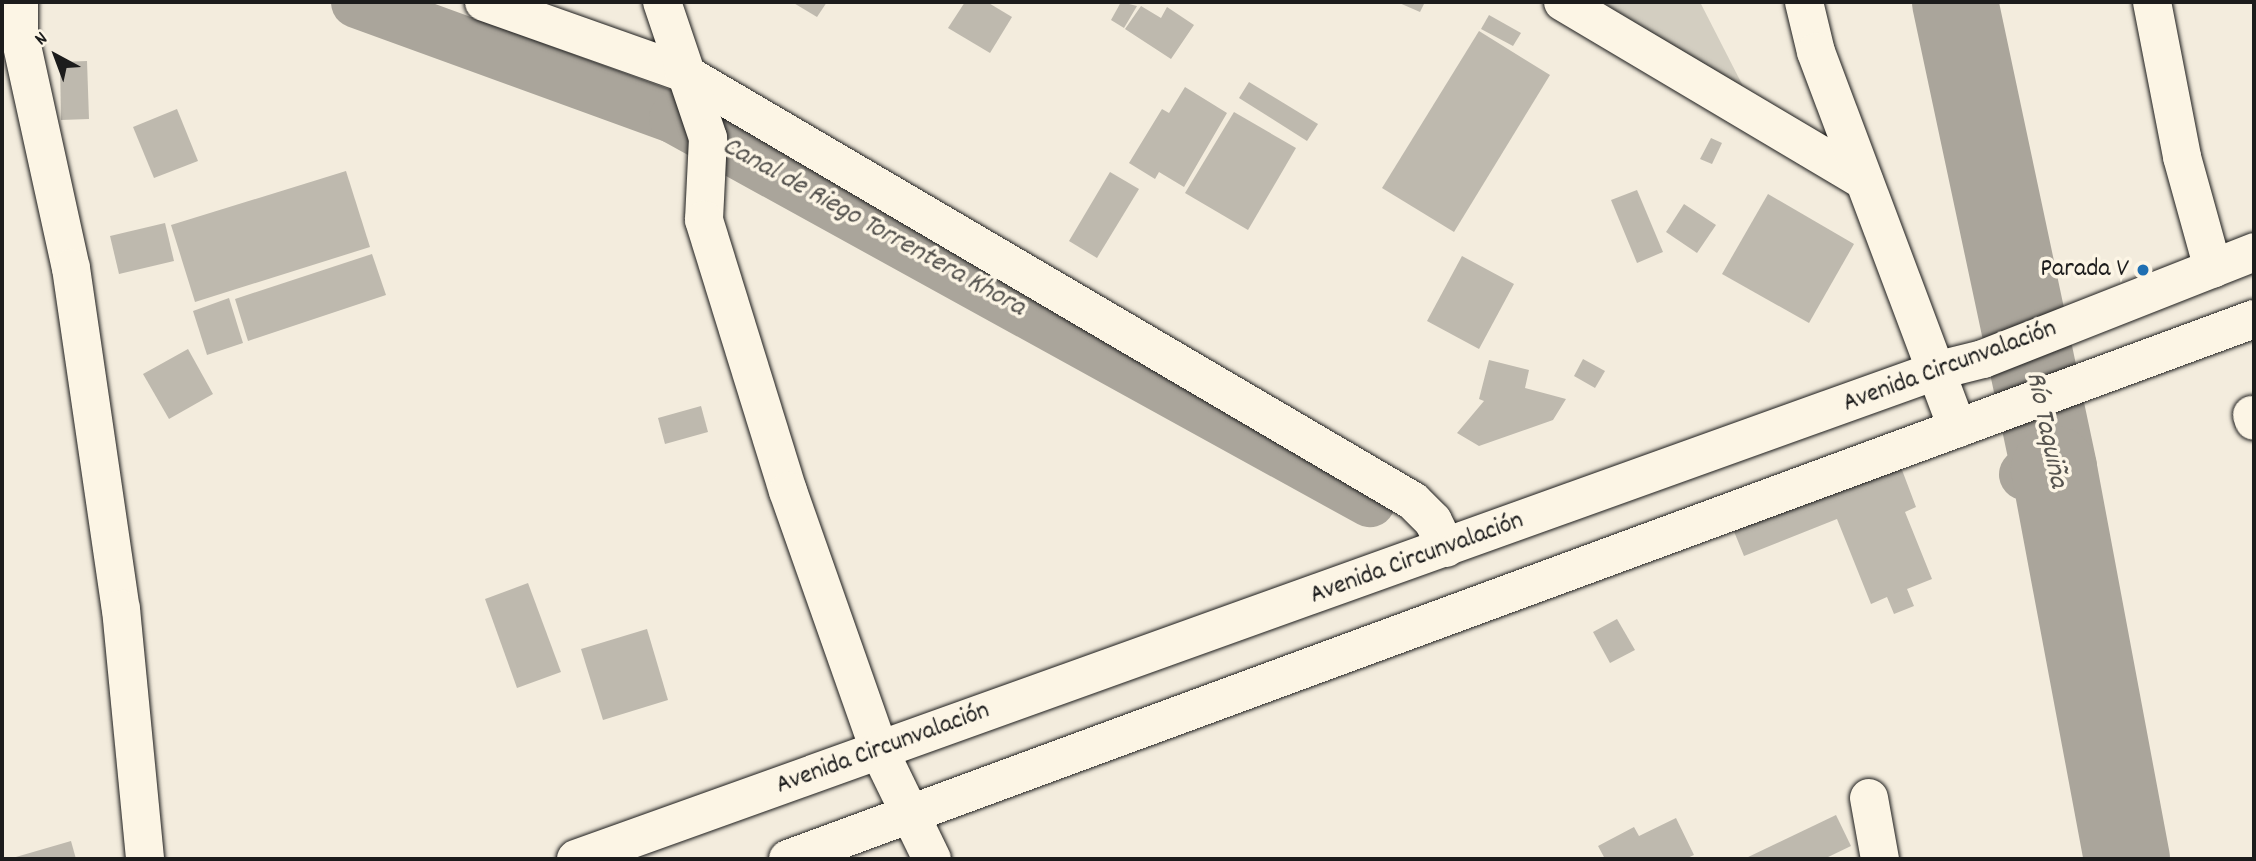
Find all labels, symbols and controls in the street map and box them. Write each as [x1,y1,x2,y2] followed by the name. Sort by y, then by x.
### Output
[21,21,91,91] north arrow
[29,27,54,53] text: N
[715,130,1031,326] water label: Canal de Riego Torrentera Khora
[2040,254,2129,286] place label: Parada V
[2135,262,2151,278] marker: Parada V
[1839,314,2061,420] street label: Avenida Circunvalación
[2016,369,2074,491] water label: Río Taquiña
[1306,506,1528,612] street label: Avenida Circunvalación
[772,696,994,802] street label: Avenida Circunvalación

